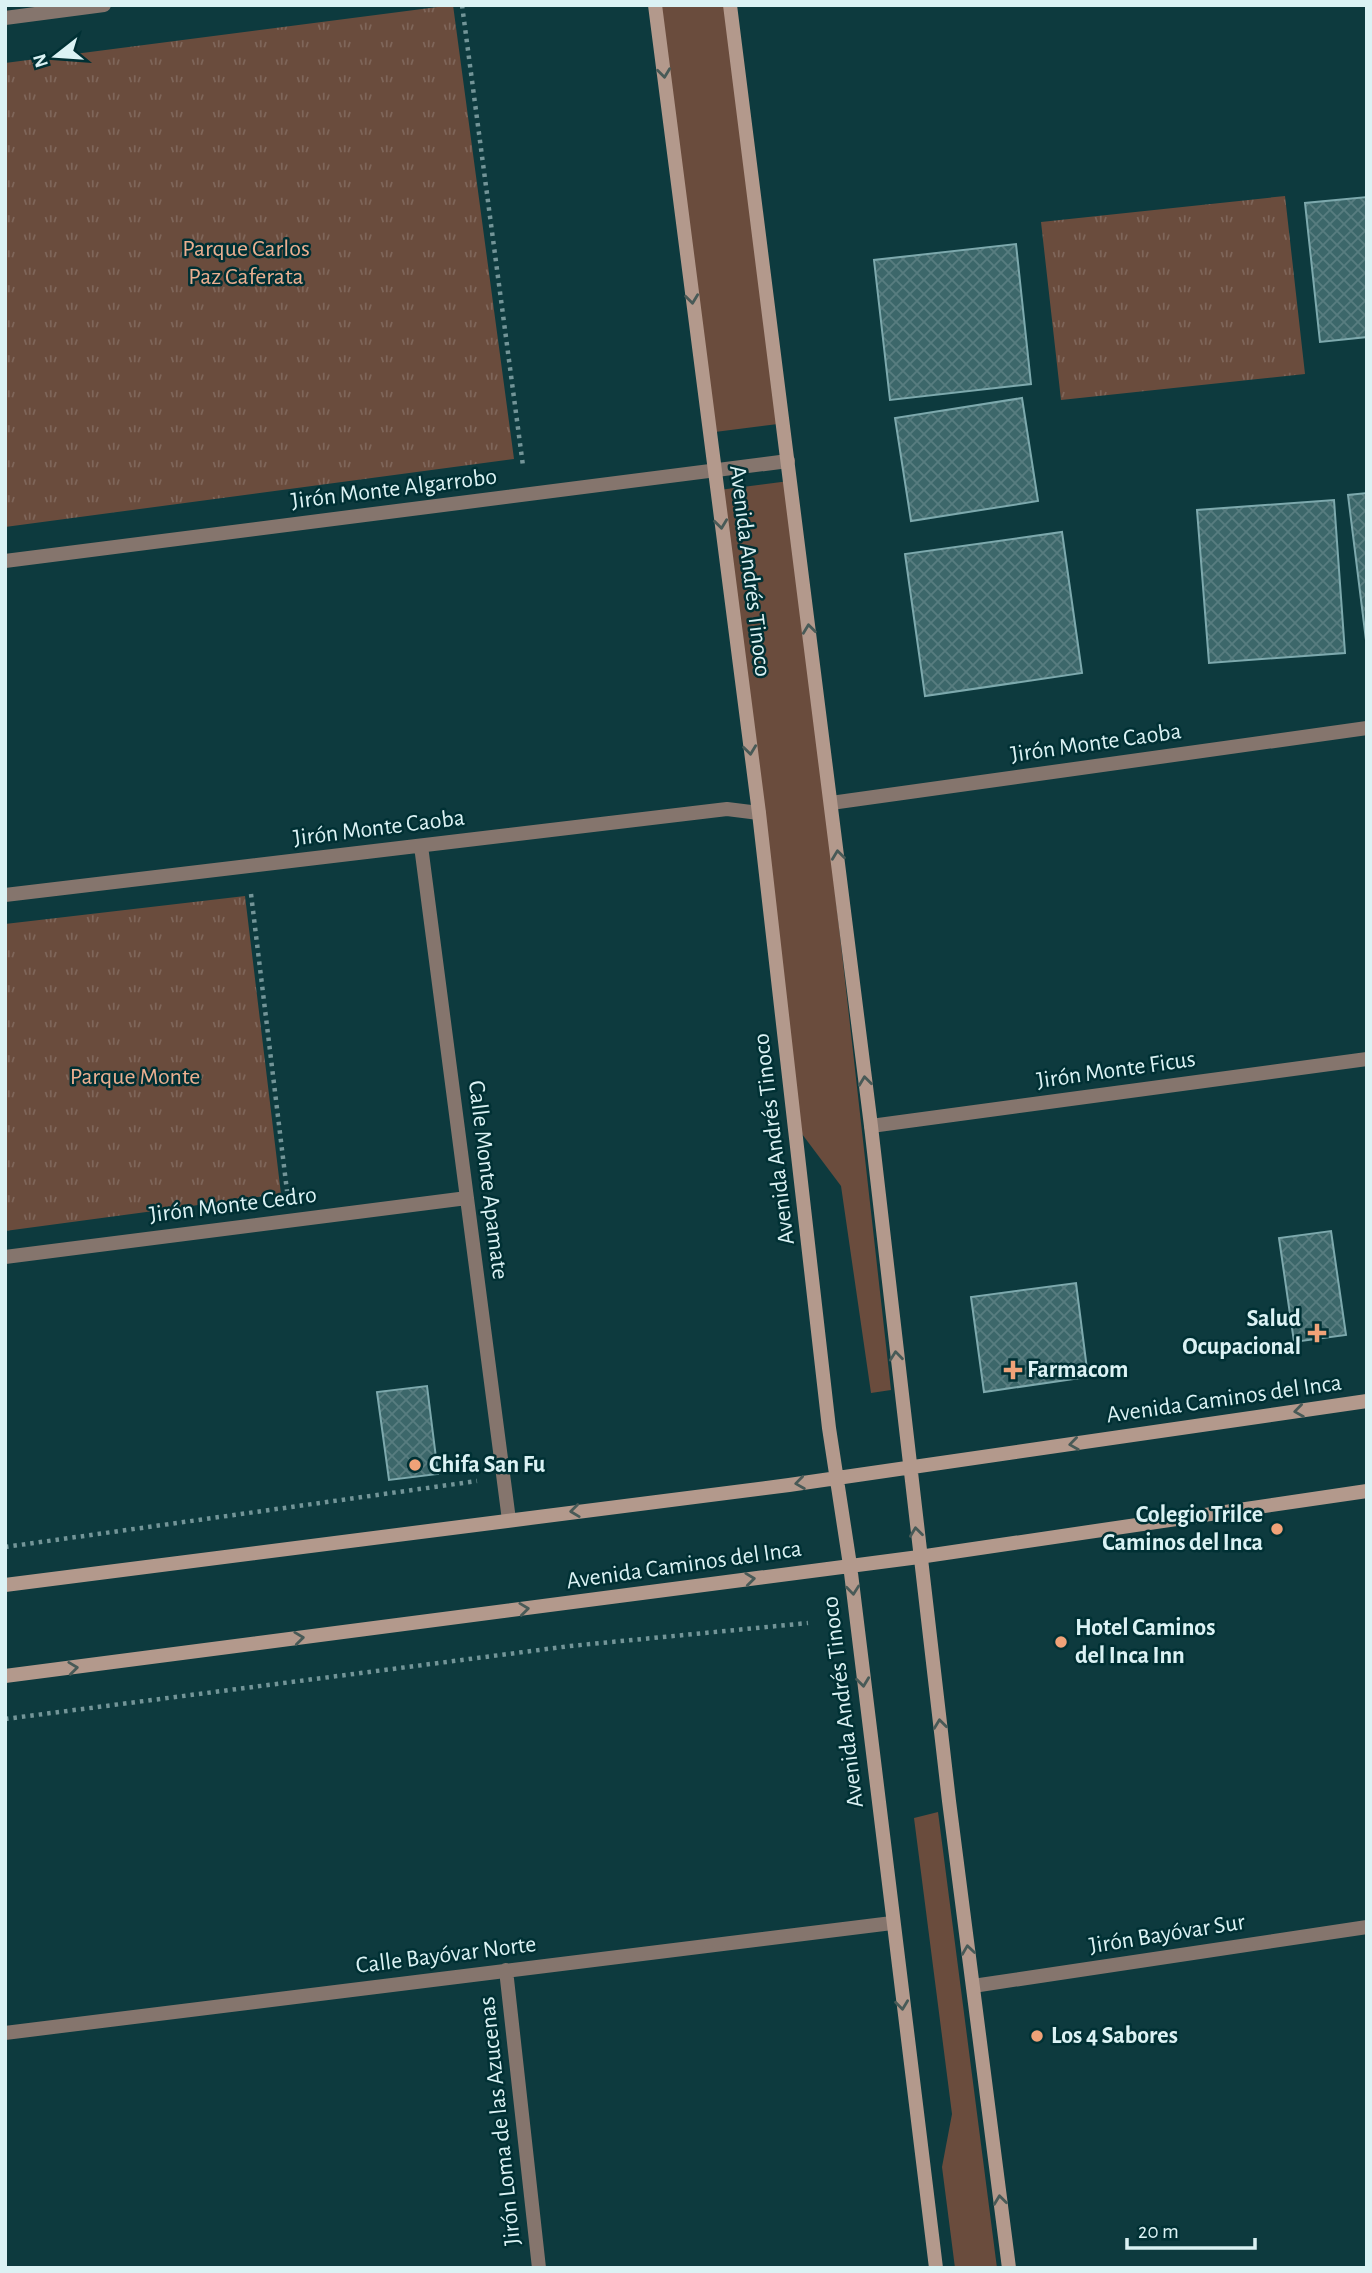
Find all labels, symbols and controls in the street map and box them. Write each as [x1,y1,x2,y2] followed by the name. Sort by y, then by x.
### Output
[21,21,91,91] north arrow
[30,51,52,70] text: N
[656,67,671,79] one-way arrow
[182,237,310,289] park label: Parque Carlos Paz Caferata
[685,293,700,304] one-way arrow
[290,464,498,514] street label: Jirón Monte Algarrobo
[725,464,775,678] street label: Avenida Andrés Tinoco
[714,518,729,530] one-way arrow
[802,624,817,635] one-way arrow
[1009,719,1183,767] street label: Jirón Monte Caoba
[743,744,758,756] one-way arrow
[292,806,466,850] street label: Jirón Monte Caoba
[830,849,845,861] one-way arrow
[749,1032,799,1246] street label: Avenida Andrés Tinoco
[1035,1047,1197,1093] street label: Jirón Monte Ficus
[70,1065,200,1089] park label: Parque Monte
[858,1075,873,1087] one-way arrow
[464,1079,512,1281] street label: Calle Monte Apamate
[148,1183,318,1227] street label: Jirón Monte Cedro
[1182,1307,1301,1359] place label: Salud Ocupacional
[1307,1323,1327,1343] marker: Salud Ocupacional
[889,1350,904,1361] one-way arrow
[1027,1358,1128,1382] place label: Farmacom
[1005,1362,1021,1378] marker: Farmacom
[1105,1371,1343,1427] street label: Avenida Caminos del Inca
[1293,1403,1305,1418] one-way arrow
[1068,1436,1080,1451] one-way arrow
[429,1453,546,1477] place label: Chifa San Fu
[407,1457,423,1473] marker: Chifa San Fu
[795,1475,806,1490] one-way arrow
[1102,1503,1263,1555] place label: Colegio Trilce Caminos del Inca
[569,1504,581,1519] one-way arrow
[1269,1521,1285,1537] marker: Colegio Trilce Caminos del Inca
[909,1527,924,1538] one-way arrow
[565,1537,803,1593] street label: Avenida Caminos del Inca
[744,1572,756,1587] one-way arrow
[845,1584,860,1595] one-way arrow
[818,1595,868,1809] street label: Avenida Andrés Tinoco
[518,1601,530,1616] one-way arrow
[1075,1616,1215,1668] place label: Hotel Caminos del Inca Inn
[293,1631,304,1646] one-way arrow
[1053,1634,1069,1650] marker: Hotel Caminos del Inca Inn
[67,1660,79,1675] one-way arrow
[856,1676,871,1688] one-way arrow
[932,1719,947,1730] one-way arrow
[1087,1910,1247,1958] street label: Jirón Bayóvar Sur
[355,1932,537,1978] street label: Calle Bayóvar Norte
[961,1944,976,1956] one-way arrow
[475,1995,525,2247] street label: Jirón Loma de las Azucenas
[894,1999,909,2011] one-way arrow
[1051,2024,1178,2048] place label: Los 4 Sabores
[1029,2028,1045,2044] marker: Los 4 Sabores
[993,2194,1008,2206] one-way arrow
[1127,2206,1255,2250] scale bar
[1138,2221,1179,2242] text: 20 m

